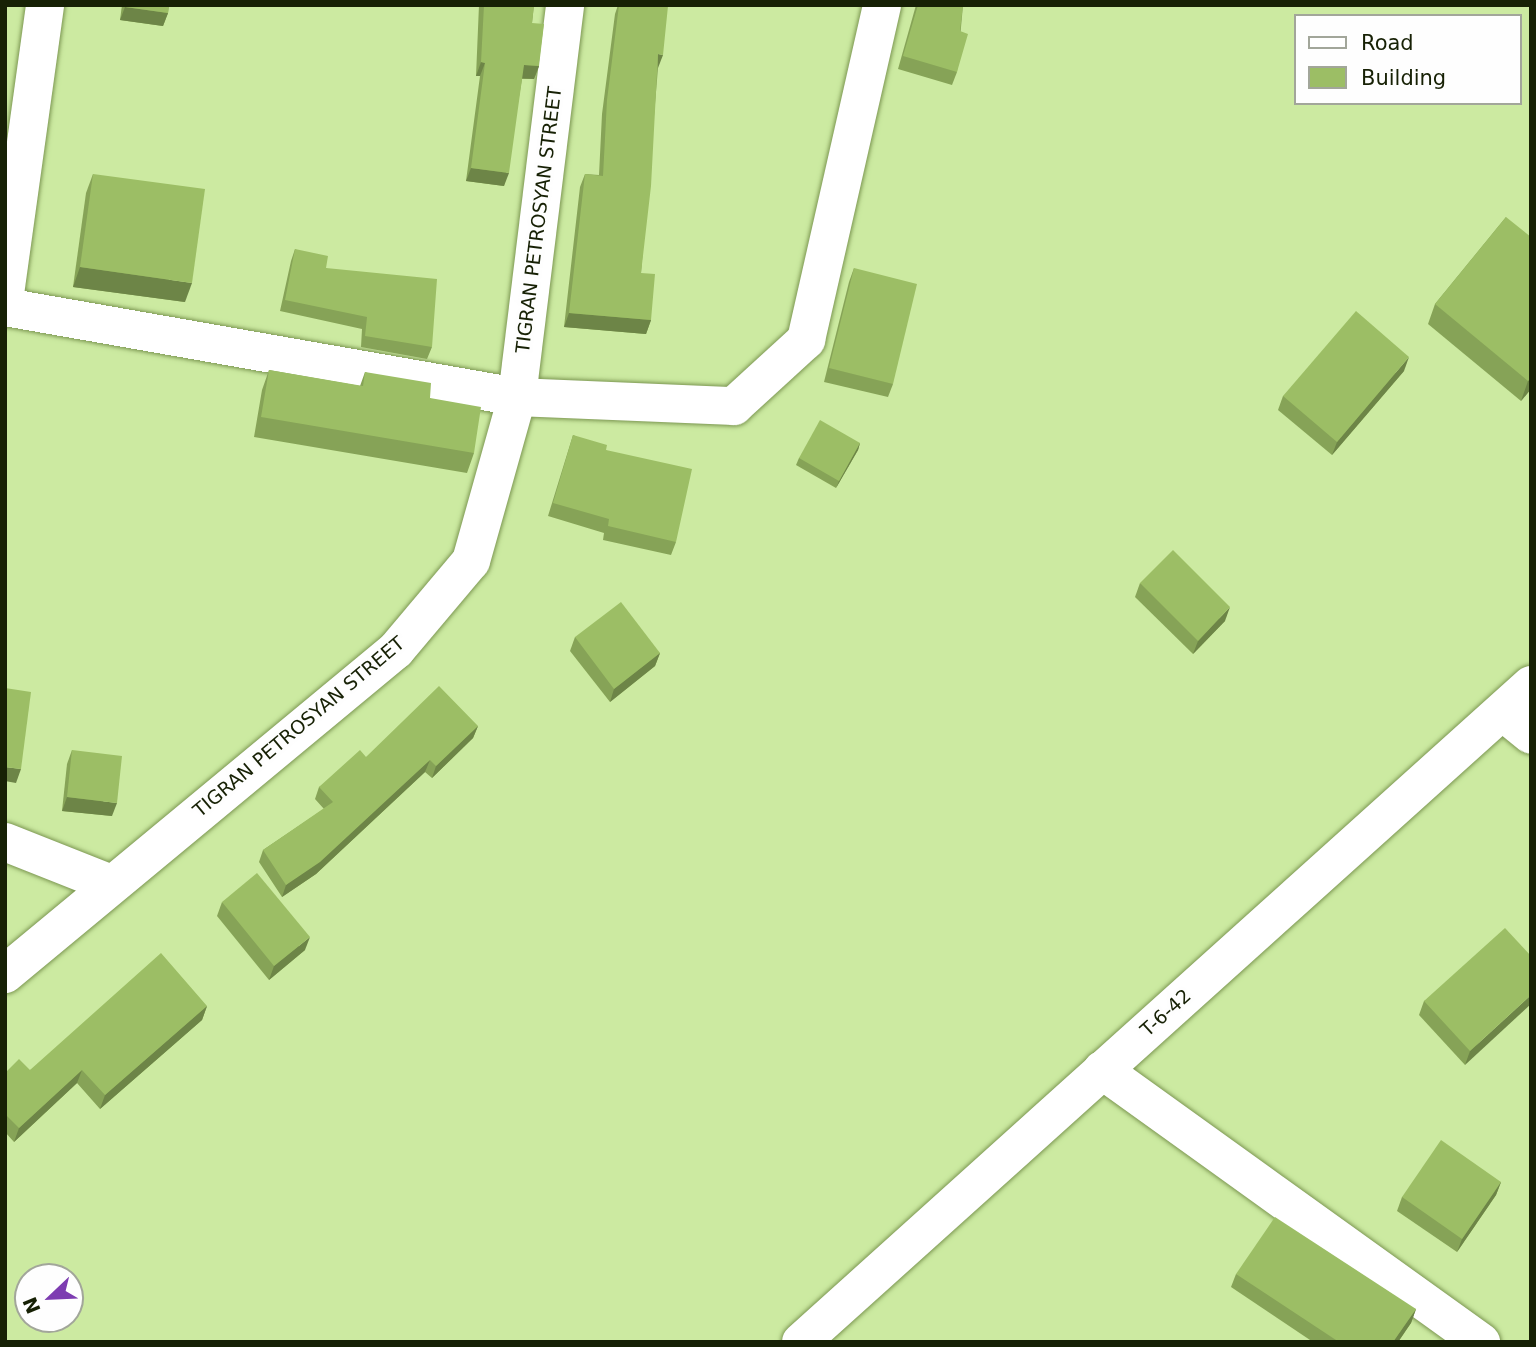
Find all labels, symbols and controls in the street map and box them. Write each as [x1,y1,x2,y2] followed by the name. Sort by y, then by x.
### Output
[1294,14,1522,105] legend
[1361,31,1414,55] text: Road
[1361,66,1446,90] text: Building
[511,85,567,355] street label: TIGRAN PETROSYAN STREET
[189,632,409,822] street label: TIGRAN PETROSYAN STREET
[1136,985,1196,1041] street label: T-6-42
[14,1263,84,1333] north arrow
[18,1294,45,1317] text: N

